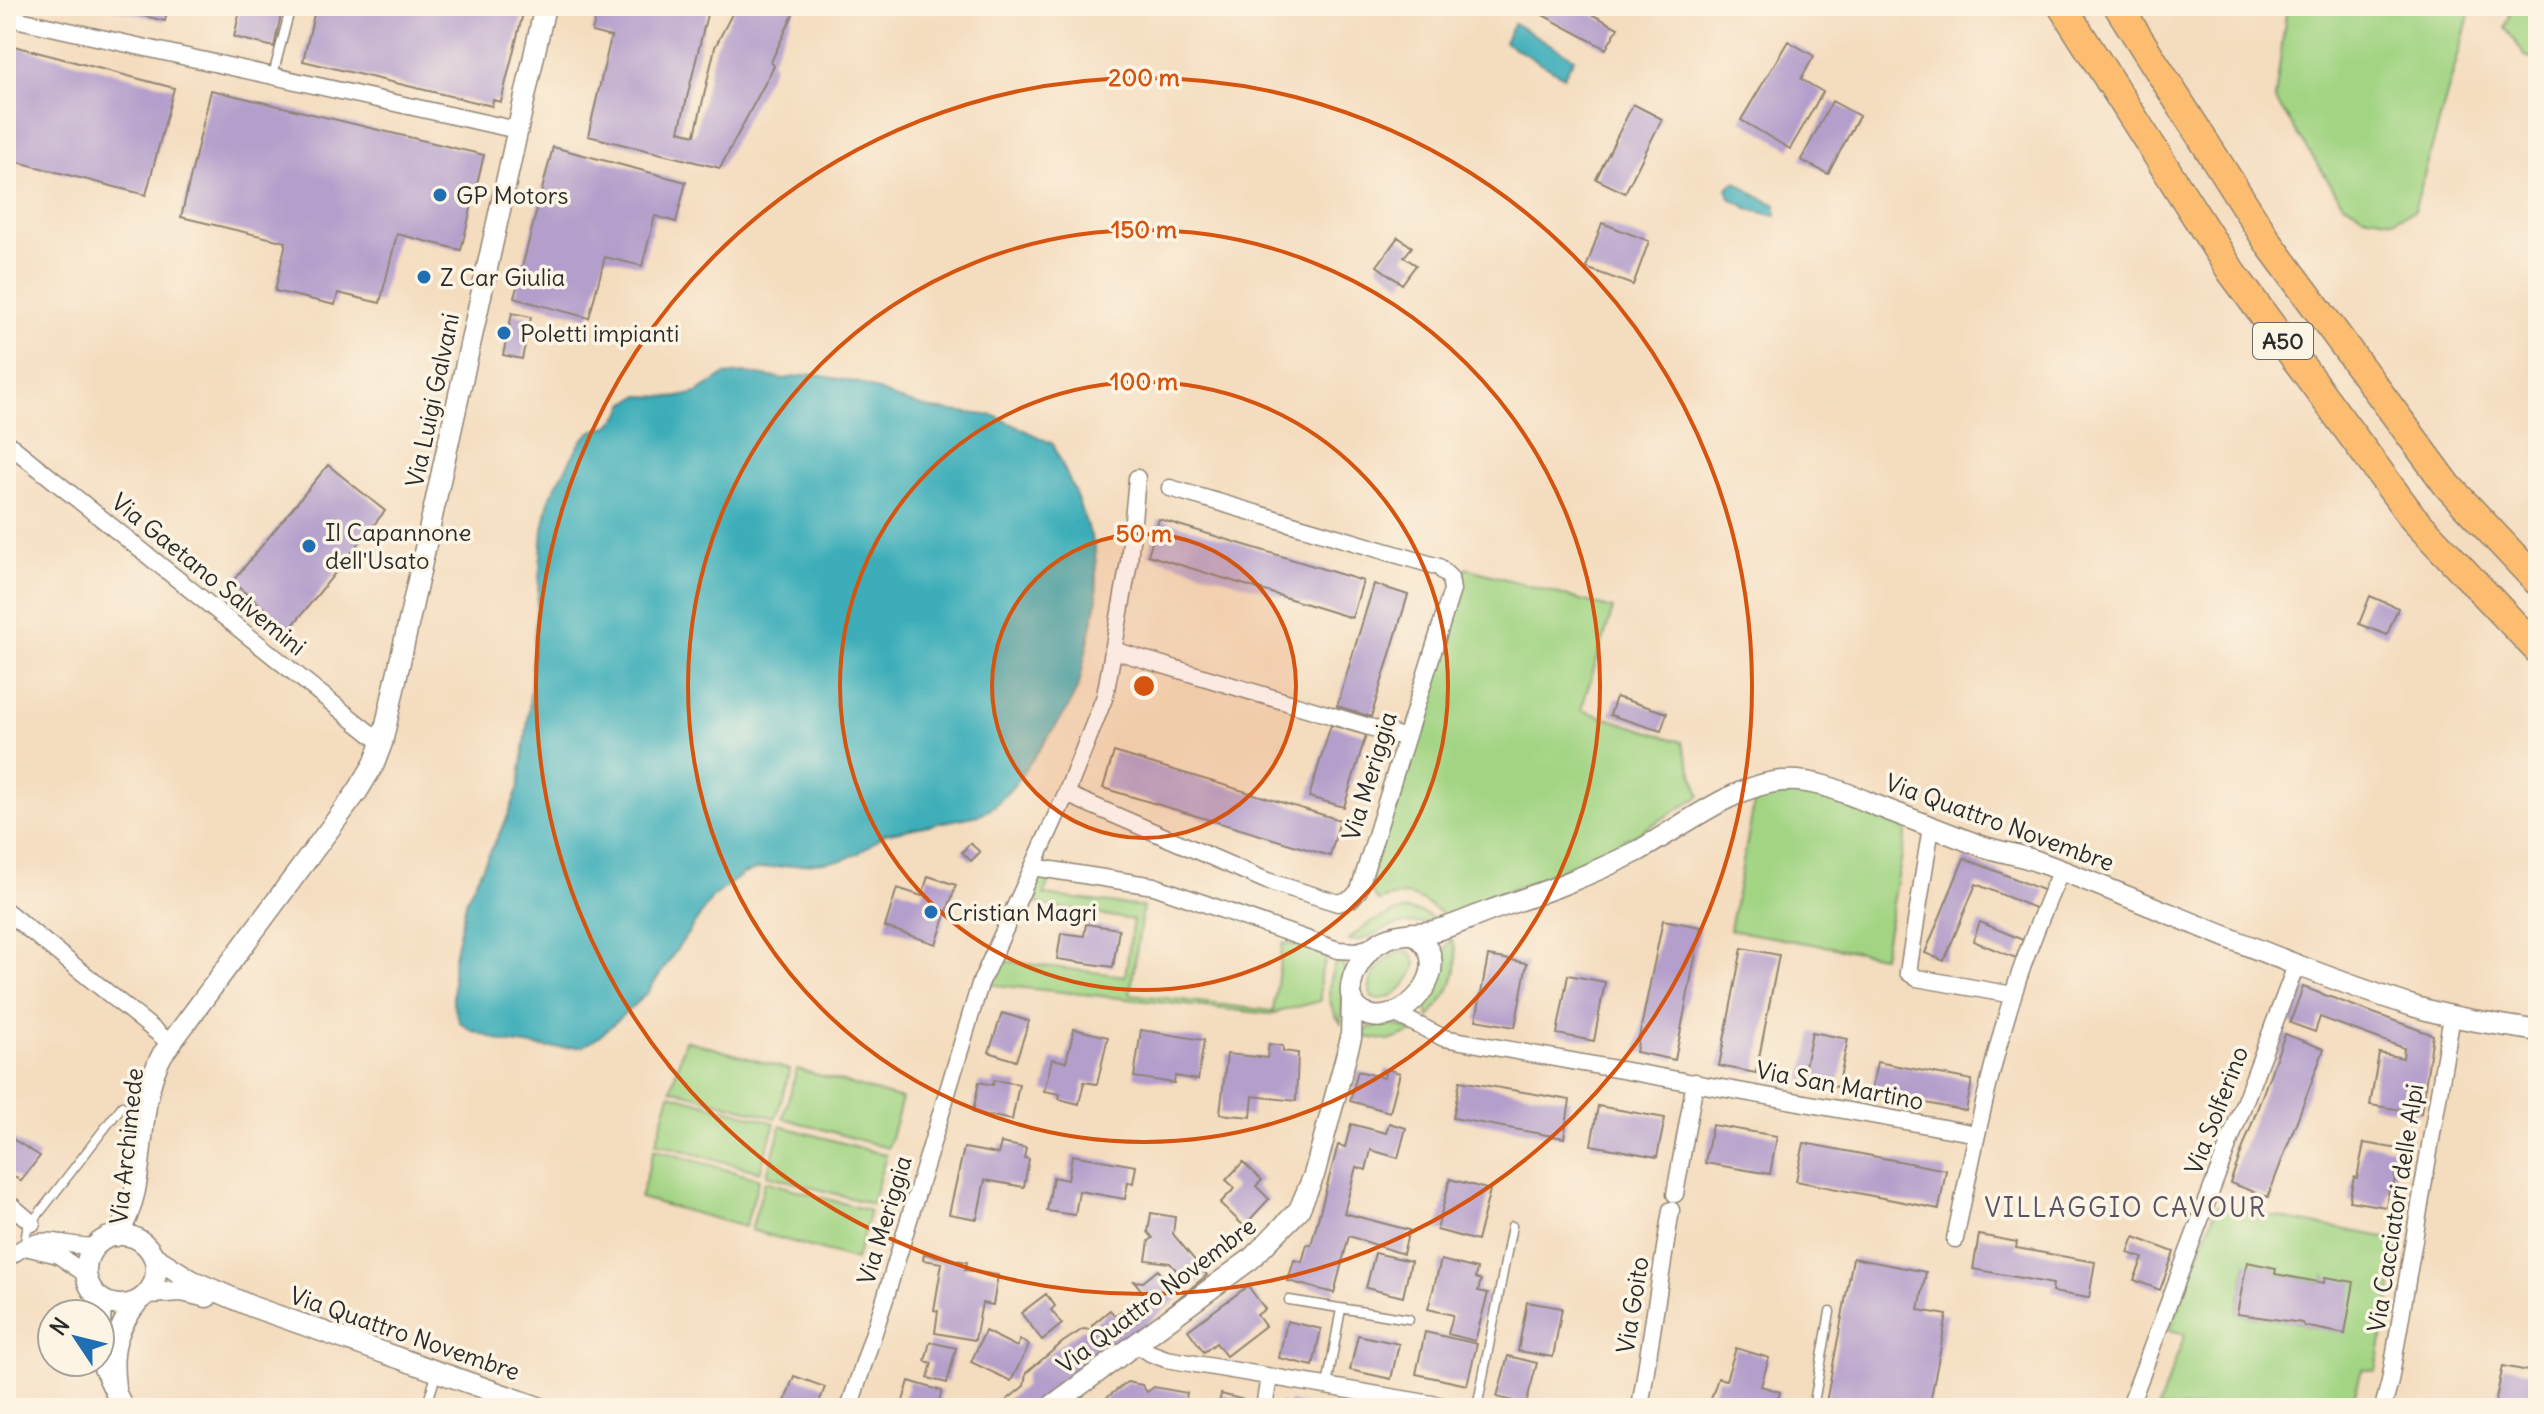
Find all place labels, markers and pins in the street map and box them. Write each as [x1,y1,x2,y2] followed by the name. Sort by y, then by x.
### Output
[456,180,568,210] place label: GP Motors
[431,186,449,204] marker: GP Motors
[440,262,565,292] place label: Z Car Giulia
[415,268,433,286] marker: Z Car Giulia
[520,318,679,348] place label: Poletti impianti
[495,324,513,342] marker: Poletti impianti
[325,517,471,575] place label: Il Capannone dell'Usato
[300,537,318,555] marker: Il Capannone dell'Usato
[1130,672,1158,700] centre of rings
[947,897,1097,927] place label: Cristian Magri
[922,903,940,921] marker: Cristian Magri

